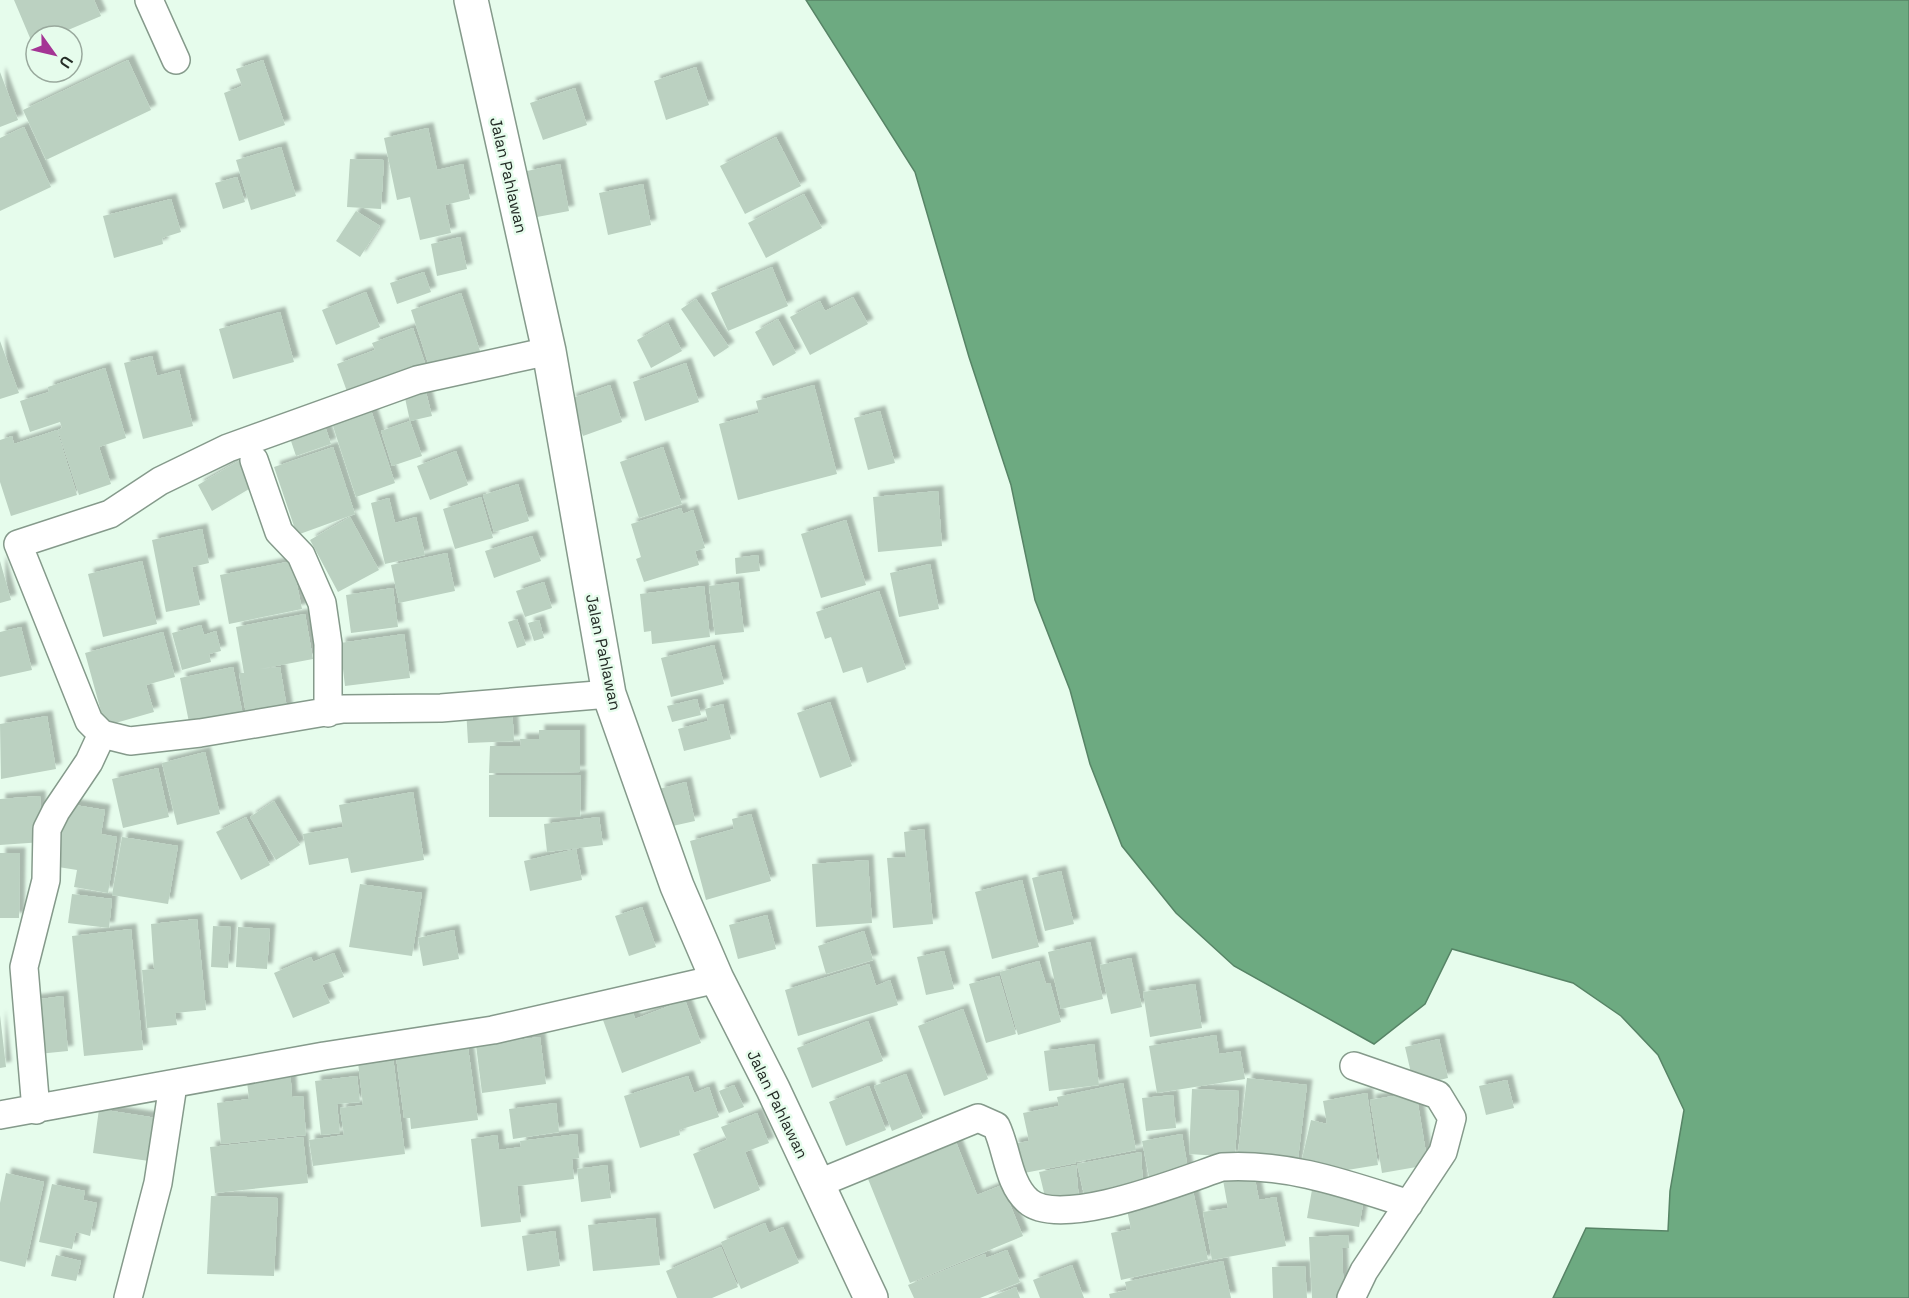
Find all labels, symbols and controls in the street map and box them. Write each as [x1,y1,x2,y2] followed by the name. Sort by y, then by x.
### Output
[24,24,84,84] north arrow
[54,52,78,72] text: U
[485,115,532,235] street label: Jalan Pahlawan
[581,592,626,712] street label: Jalan Pahlawan
[742,1046,813,1162] street label: Jalan Pahlawan

